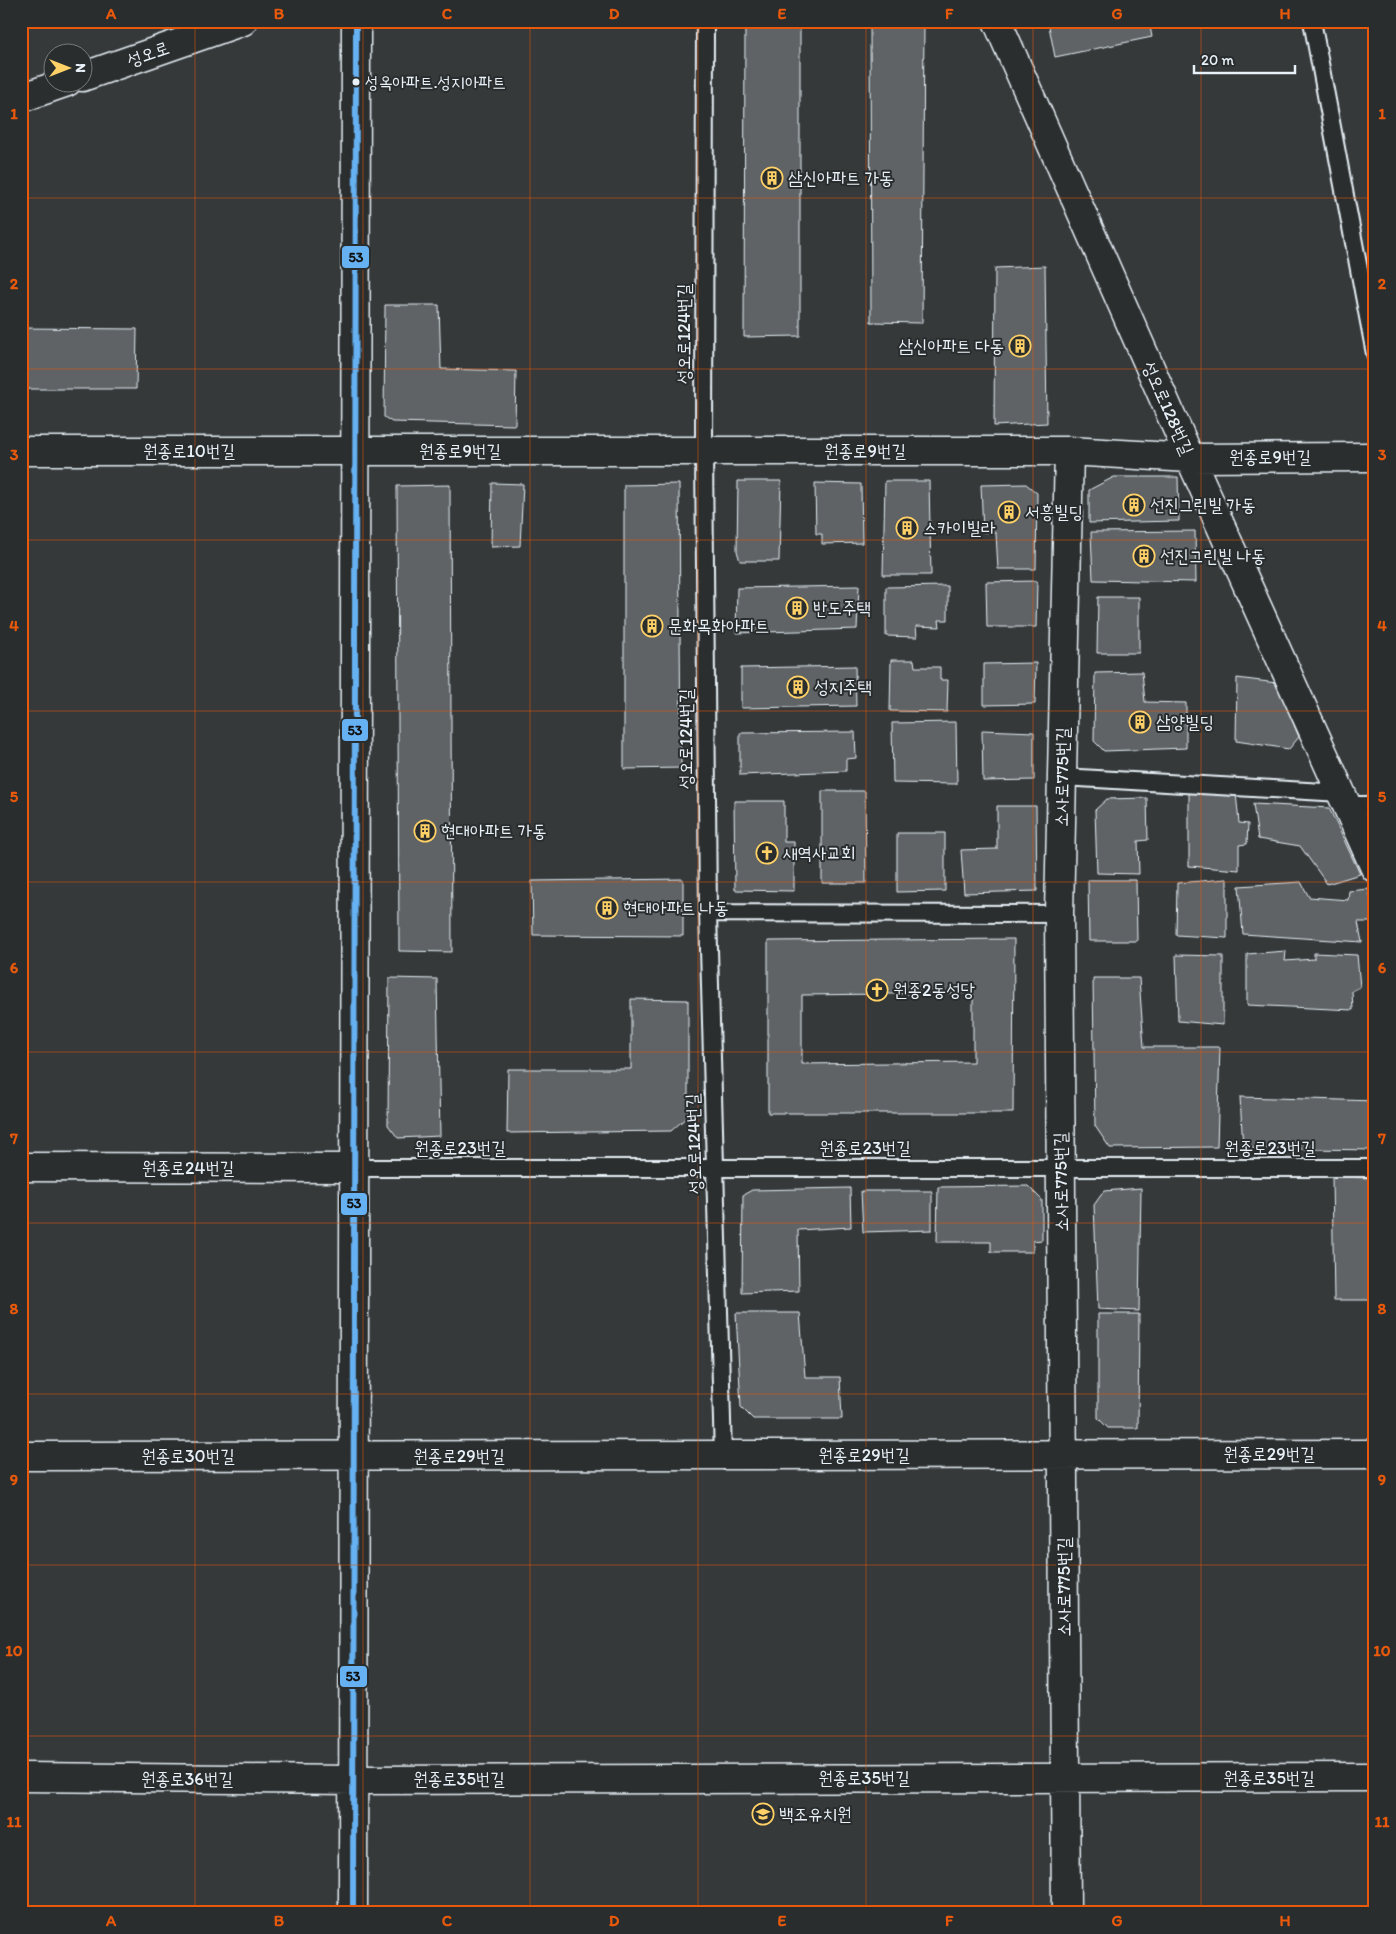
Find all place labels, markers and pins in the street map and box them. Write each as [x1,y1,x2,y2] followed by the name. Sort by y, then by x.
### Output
[365,72,506,92] place label: 성옥아파트.성지아파트
[351,77,361,87] marker: 성옥아파트.성지아파트
[760,166,784,190] building icon: 삼신아파트 가동
[788,167,893,189] place label: 삼신아파트 가동
[1008,334,1032,358] building icon: 삼신아파트 다동
[899,335,1004,357] place label: 삼신아파트 다동
[1122,493,1146,517] building icon: 선진그린빌 가동
[1150,494,1255,516] place label: 선진그린빌 가동
[997,500,1021,524] building icon: 서흥빌딩
[1025,501,1083,523] place label: 서흥빌딩
[895,516,919,540] building icon: 스카이빌라
[923,517,996,539] place label: 스카이빌라
[1132,544,1156,568] building icon: 선진그린빌 나동
[1160,545,1265,567] place label: 선진그린빌 나동
[785,596,809,620] building icon: 반도주택
[813,597,871,619] place label: 반도주택
[640,614,664,638] building icon: 문화목화아파트
[668,615,769,637] place label: 문화목화아파트
[786,675,810,699] building icon: 성지주택
[814,676,872,698] place label: 성지주택
[1128,710,1152,734] building icon: 삼양빌딩
[1156,711,1214,733] place label: 삼양빌딩
[413,819,437,843] building icon: 현대아파트 가동
[441,820,546,842] place label: 현대아파트 가동
[755,841,779,865] church icon: 새역사교회
[783,842,855,864] place label: 새역사교회
[595,896,619,920] building icon: 현대아파트 나동
[623,897,728,919] place label: 현대아파트 나동
[865,978,889,1002] church icon: 원종2동성당
[893,979,975,1001] place label: 원종2동성당
[751,1802,775,1826] school or university icon: 백조유치원
[779,1803,851,1825] place label: 백조유치원

